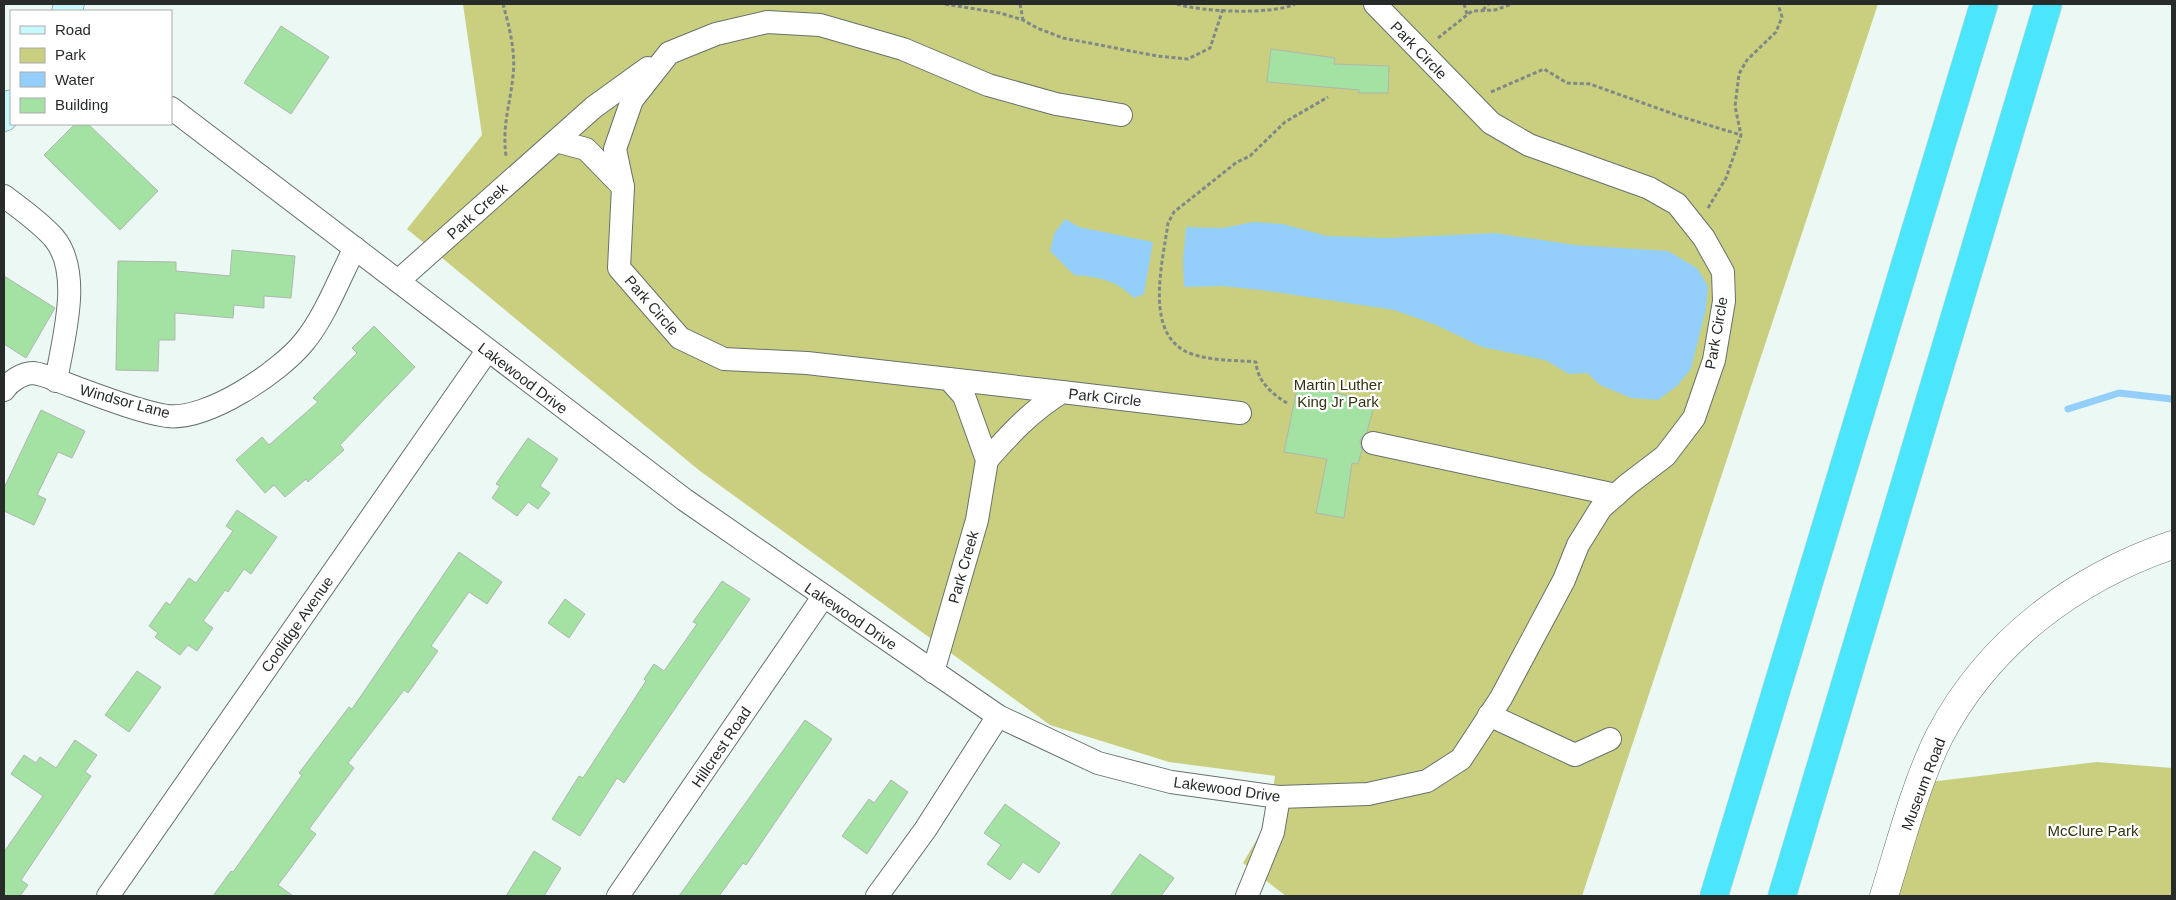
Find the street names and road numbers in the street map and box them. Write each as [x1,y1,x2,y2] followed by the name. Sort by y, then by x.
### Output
[1387,18,1451,82] street label: Park Circle
[443,179,511,242] street label: Park Creek
[622,272,682,338] street label: Park Circle
[1701,295,1731,371] street label: Park Circle
[475,339,571,417] street label: Lakewood Drive
[78,381,172,421] street label: Windsor Lane
[1068,385,1142,409] street label: Park Circle
[944,528,982,605] street label: Park Creek
[258,573,336,675] street label: Coolidge Avenue
[802,579,900,653] street label: Lakewood Drive
[688,704,754,790] street label: Hillcrest Road
[1898,735,1948,833] street label: Museum Road
[1173,773,1281,805] street label: Lakewood Drive

